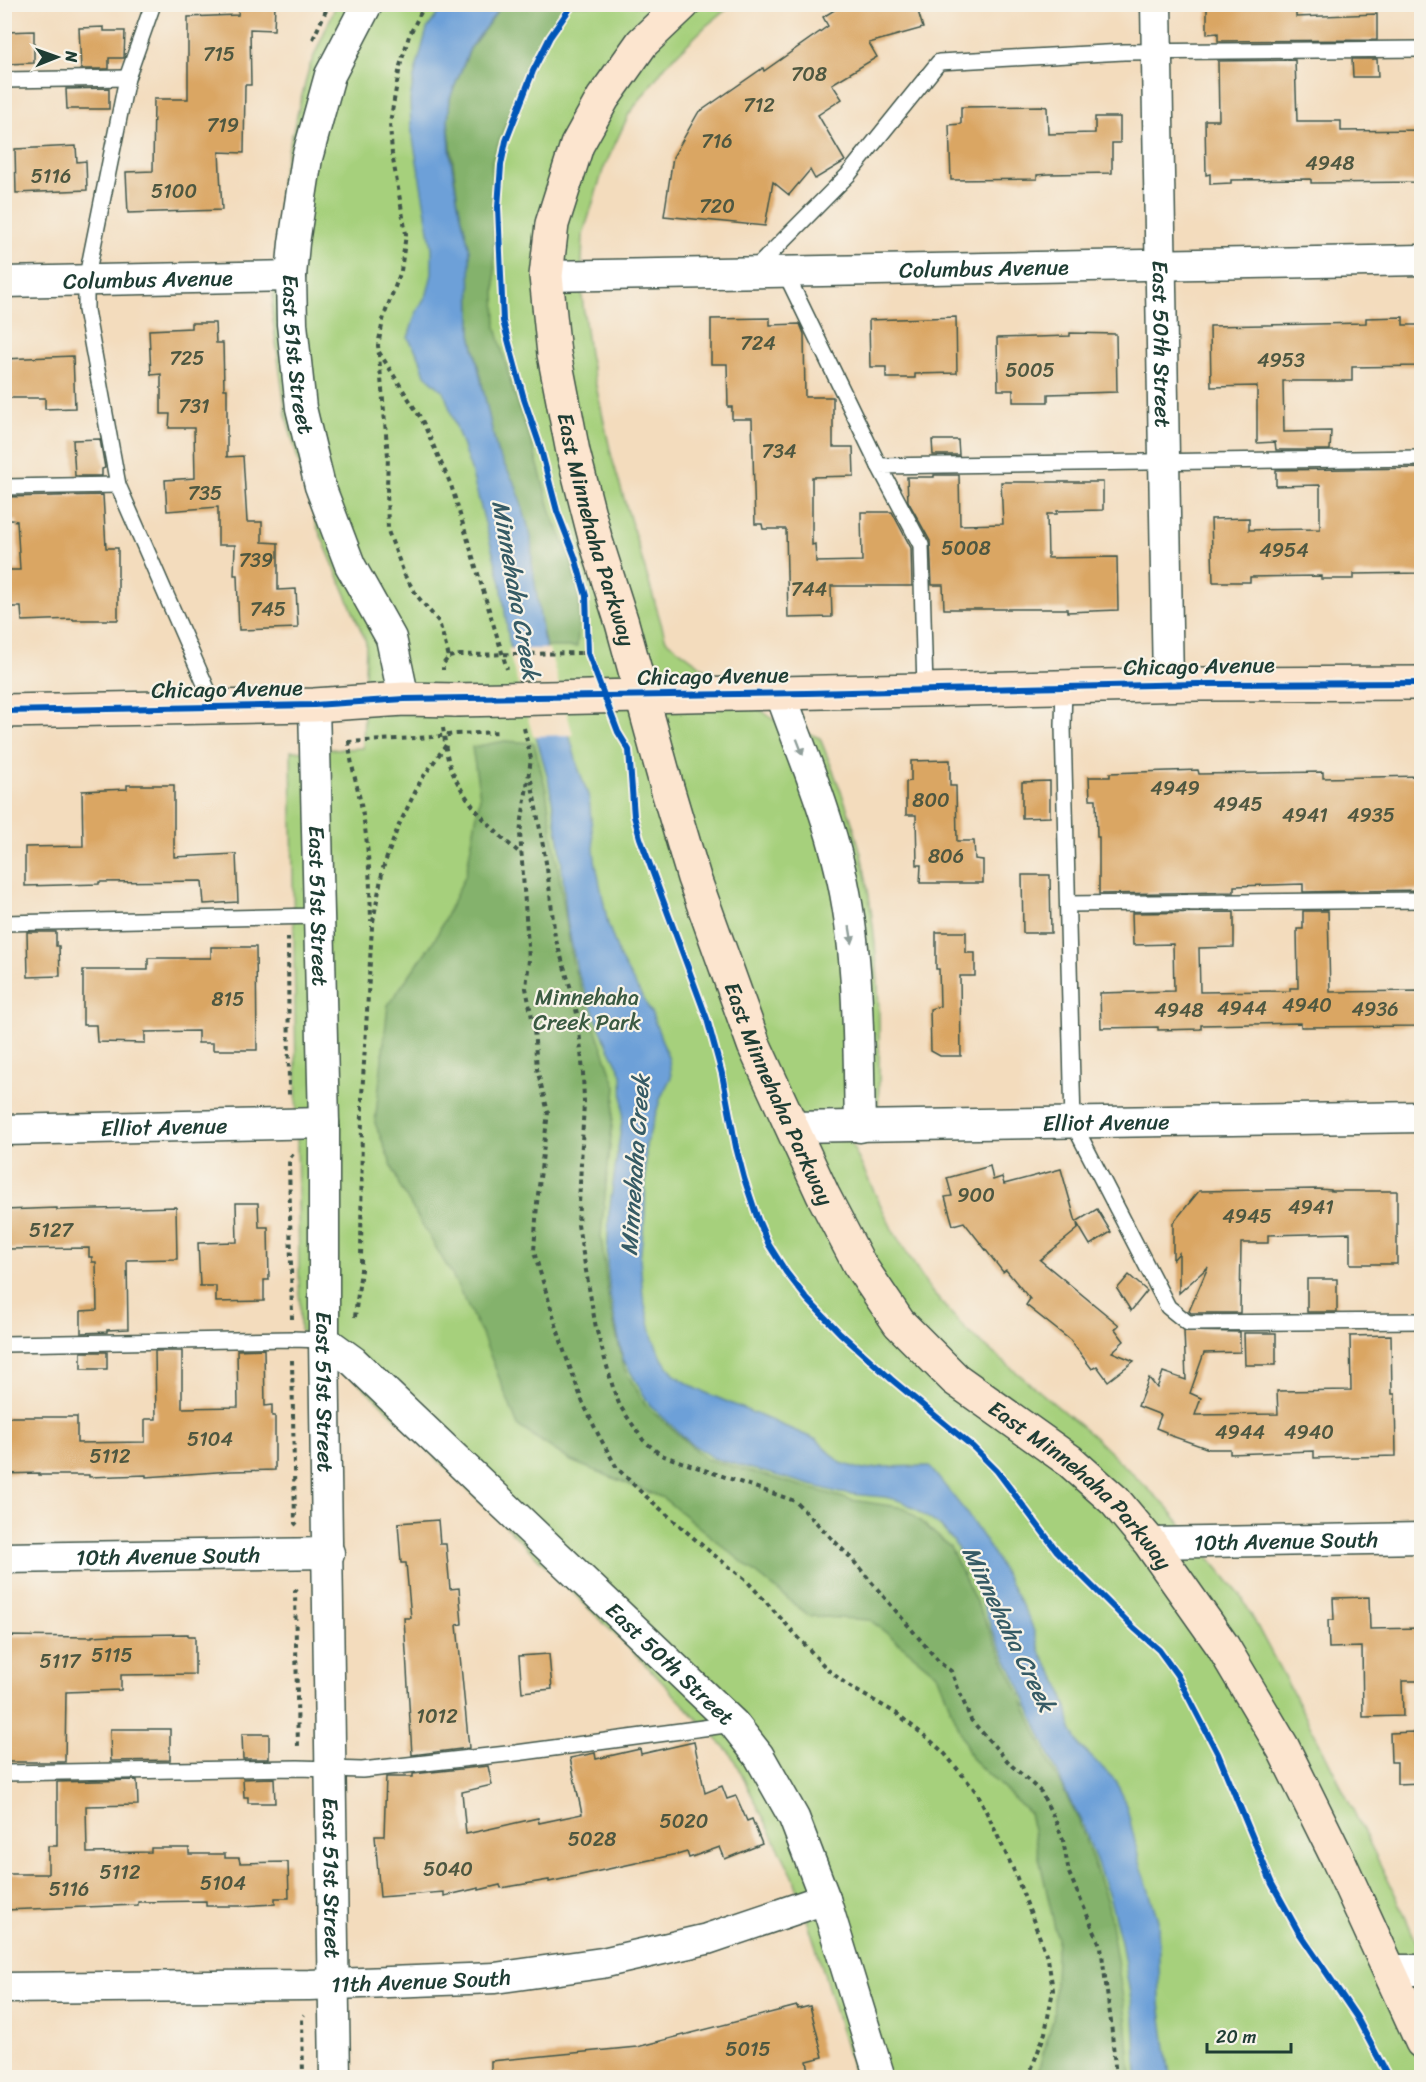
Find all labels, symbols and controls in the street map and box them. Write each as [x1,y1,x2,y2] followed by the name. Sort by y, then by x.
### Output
[27,27,87,87] north arrow
[203,37,235,72] house number: 715
[57,50,86,63] text: N
[791,57,827,92] house number: 708
[743,88,775,123] house number: 712
[207,108,239,143] house number: 719
[701,124,733,159] house number: 716
[1305,146,1355,181] house number: 4948
[31,159,71,194] house number: 5116
[151,174,197,209] house number: 5100
[699,189,735,224] house number: 720
[899,247,1069,289] street label: Columbus Avenue
[63,258,234,300] street label: Columbus Avenue
[1141,260,1183,428] street label: East 50th Street
[271,274,326,439] street label: East 51st Street
[740,326,776,361] house number: 724
[169,341,205,376] house number: 725
[1257,343,1305,378] house number: 4953
[1005,353,1055,388] house number: 5005
[179,389,209,424] house number: 731
[546,409,647,651] street label: East Minnehaha Parkway
[762,434,796,469] house number: 734
[188,476,222,511] house number: 735
[480,497,553,684] water label: Minnehaha Creek
[941,531,991,566] house number: 5008
[1259,533,1309,568] house number: 4954
[239,543,273,578] house number: 739
[791,572,827,607] house number: 744
[250,592,286,627] house number: 745
[1123,645,1275,687] street label: Chicago Avenue
[637,655,789,697] street label: Chicago Avenue
[151,668,303,710] street label: Chicago Avenue
[795,739,805,757] one-way arrow
[1150,771,1200,806] house number: 4949
[912,783,950,818] house number: 800
[1213,787,1263,822] house number: 4945
[1282,798,1328,833] house number: 4941
[1347,798,1395,833] house number: 4935
[297,825,340,987] street label: East 51st Street
[928,839,964,874] house number: 806
[847,926,856,945] one-way arrow
[713,976,845,1213] street label: East Minnehaha Parkway
[533,978,641,1042] park label: Minnehaha Creek Park
[212,982,244,1017] house number: 815
[1282,988,1332,1023] house number: 4940
[1217,991,1267,1026] house number: 4944
[1351,992,1399,1027] house number: 4936
[1154,993,1204,1028] house number: 4948
[608,1072,662,1257] water label: Minnehaha Creek
[1042,1102,1170,1143] street label: Elliot Avenue
[100,1106,228,1147] street label: Elliot Avenue
[957,1178,995,1213] house number: 900
[1288,1190,1334,1225] house number: 4941
[1222,1199,1272,1234] house number: 4945
[29,1213,74,1248] house number: 5127
[305,1311,345,1473] street label: East 51st Street
[980,1389,1183,1579] street label: East Minnehaha Parkway
[1215,1415,1265,1450] house number: 4944
[1284,1415,1334,1450] house number: 4940
[187,1422,233,1457] house number: 5104
[90,1439,131,1474] house number: 5112
[1194,1519,1378,1562] street label: 10th Avenue South
[76,1535,260,1576] street label: 10th Avenue South
[950,1538,1068,1721] water label: Minnehaha Creek
[596,1592,744,1735] street label: East 50th Street
[91,1638,133,1673] house number: 5115
[40,1644,82,1679] house number: 5117
[416,1699,458,1734] house number: 1012
[311,1797,353,1959] street label: East 51st Street
[659,1804,709,1839] house number: 5020
[568,1822,616,1857] house number: 5028
[423,1852,473,1887] house number: 5040
[100,1855,141,1890] house number: 5112
[200,1866,246,1901] house number: 5104
[49,1872,89,1907] house number: 5116
[330,1957,513,2004] street label: 11th Avenue South
[1207,2016,1291,2054] scale bar
[1216,2021,1256,2053] text: 20 m
[725,2032,771,2067] house number: 5015

